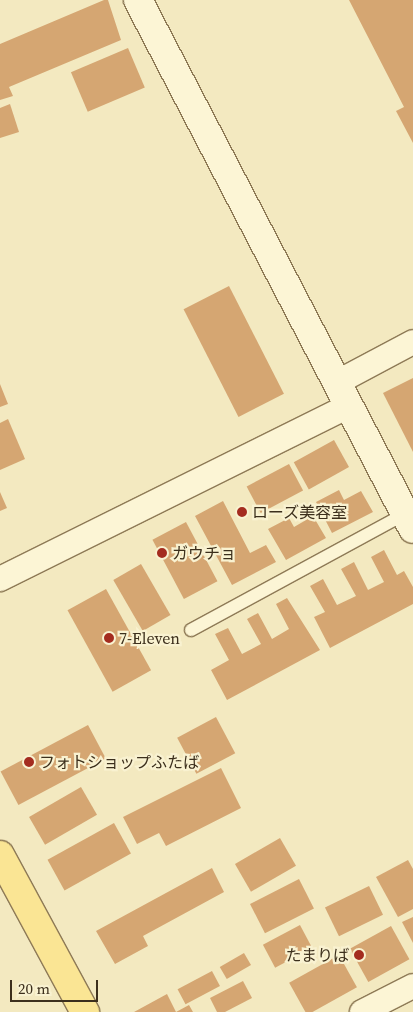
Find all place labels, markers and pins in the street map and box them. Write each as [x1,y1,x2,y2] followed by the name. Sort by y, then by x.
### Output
[252,502,348,522] place label: ローズ美容室
[236,506,248,518] marker: ローズ美容室
[172,543,236,563] place label: ガウチョ
[156,547,168,559] marker: ガウチョ
[119,628,180,648] place label: 7-Eleven
[103,632,115,644] marker: 7-Eleven
[39,752,199,772] place label: フォトショップふたば
[23,756,35,768] marker: フォトショップふたば
[285,945,349,965] place label: たまりば
[353,949,365,961] marker: たまりば

